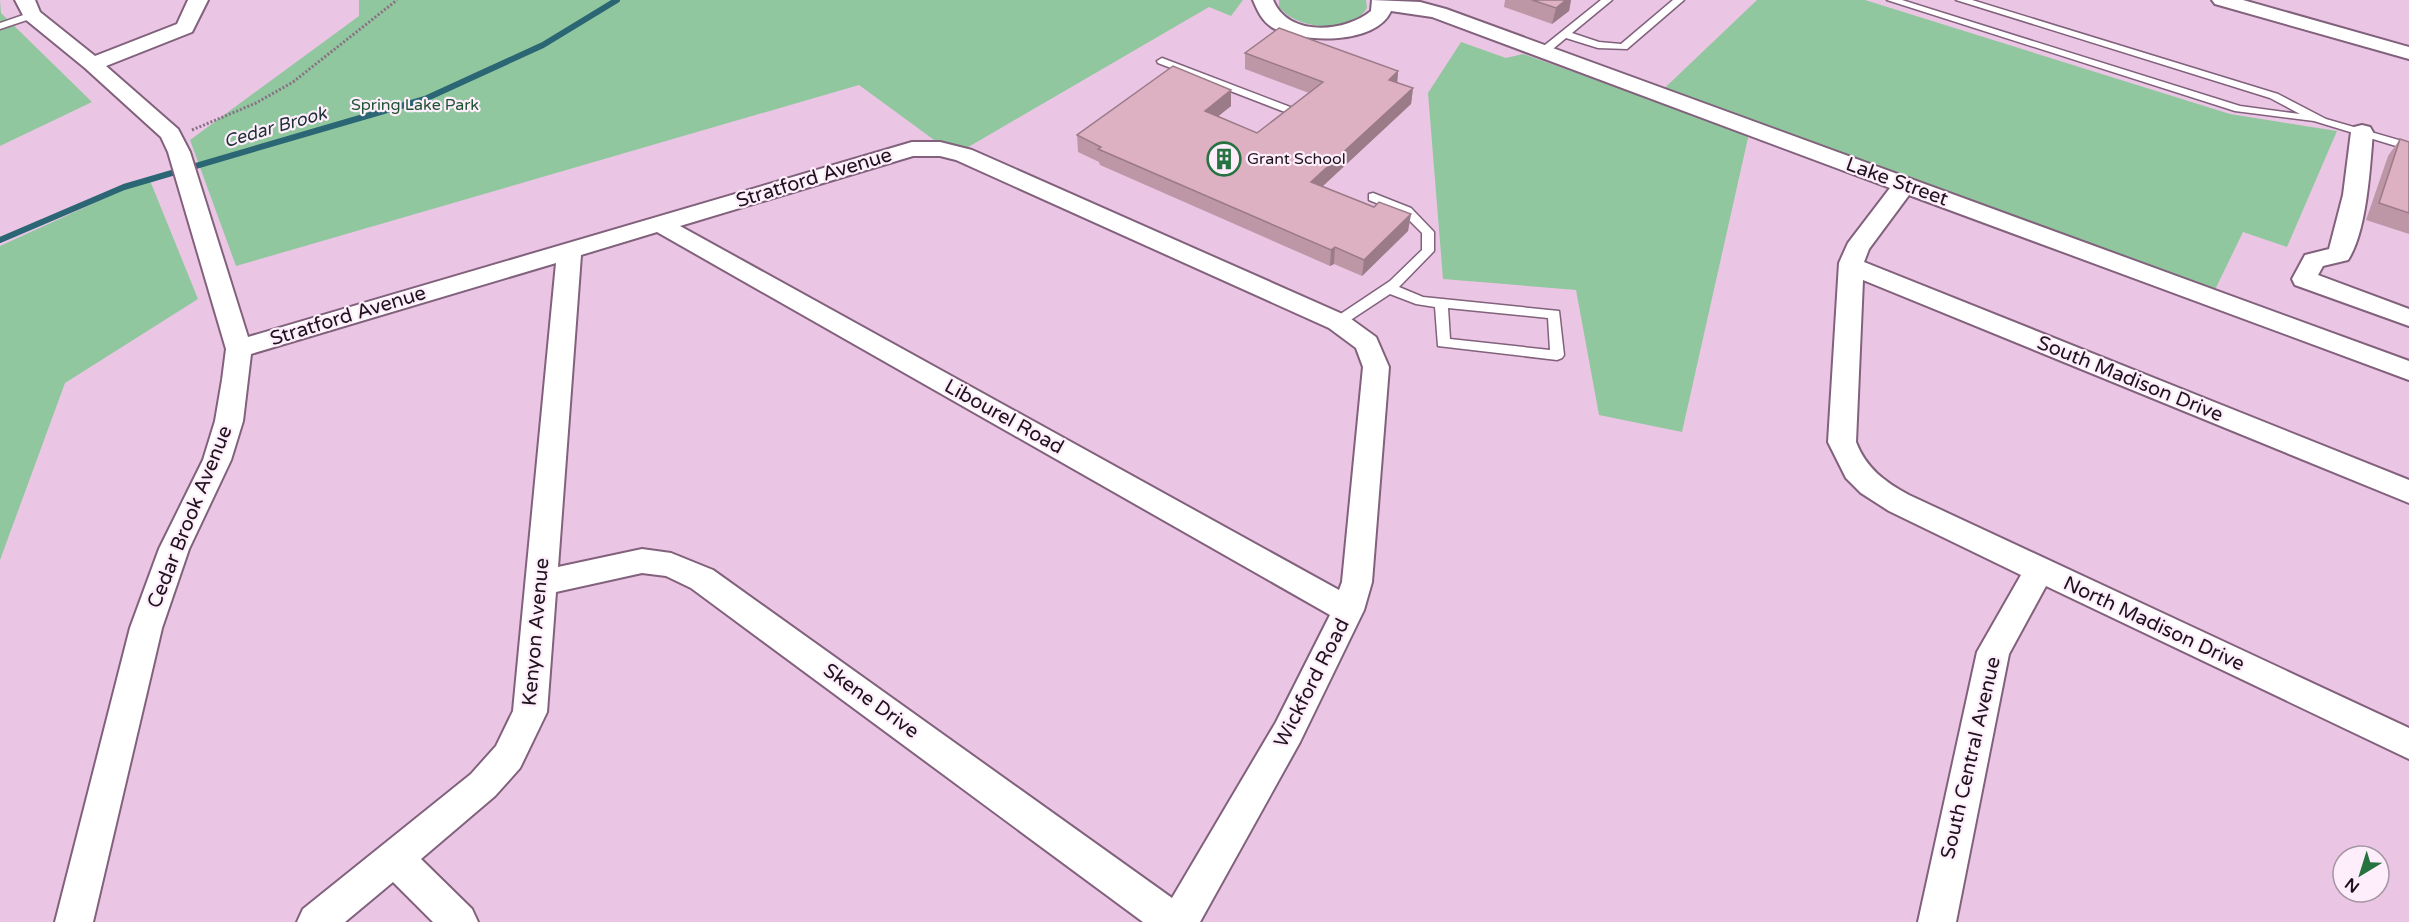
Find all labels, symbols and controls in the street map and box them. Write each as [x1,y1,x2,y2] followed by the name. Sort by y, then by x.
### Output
[351,95,479,115] park label: Spring Lake Park
[221,101,330,152] water label: Cedar Brook
[1206,141,1242,177] building icon: Grant School
[733,143,895,213] street label: Stratford Avenue
[1247,149,1346,169] place label: Grant School
[1843,152,1952,212] street label: Lake Street
[267,281,429,351] street label: Stratford Avenue
[2034,331,2226,427] street label: South Madison Drive
[940,374,1068,460] street label: Libourel Road
[142,422,238,612] street label: Cedar Brook Avenue
[518,557,554,707] street label: Kenyon Avenue
[2060,571,2248,677] street label: North Madison Drive
[1269,615,1355,751] street label: Wickford Road
[1936,655,2006,861] street label: South Central Avenue
[819,658,923,744] street label: Skene Drive
[2331,844,2391,904] north arrow
[2341,873,2364,897] text: N

